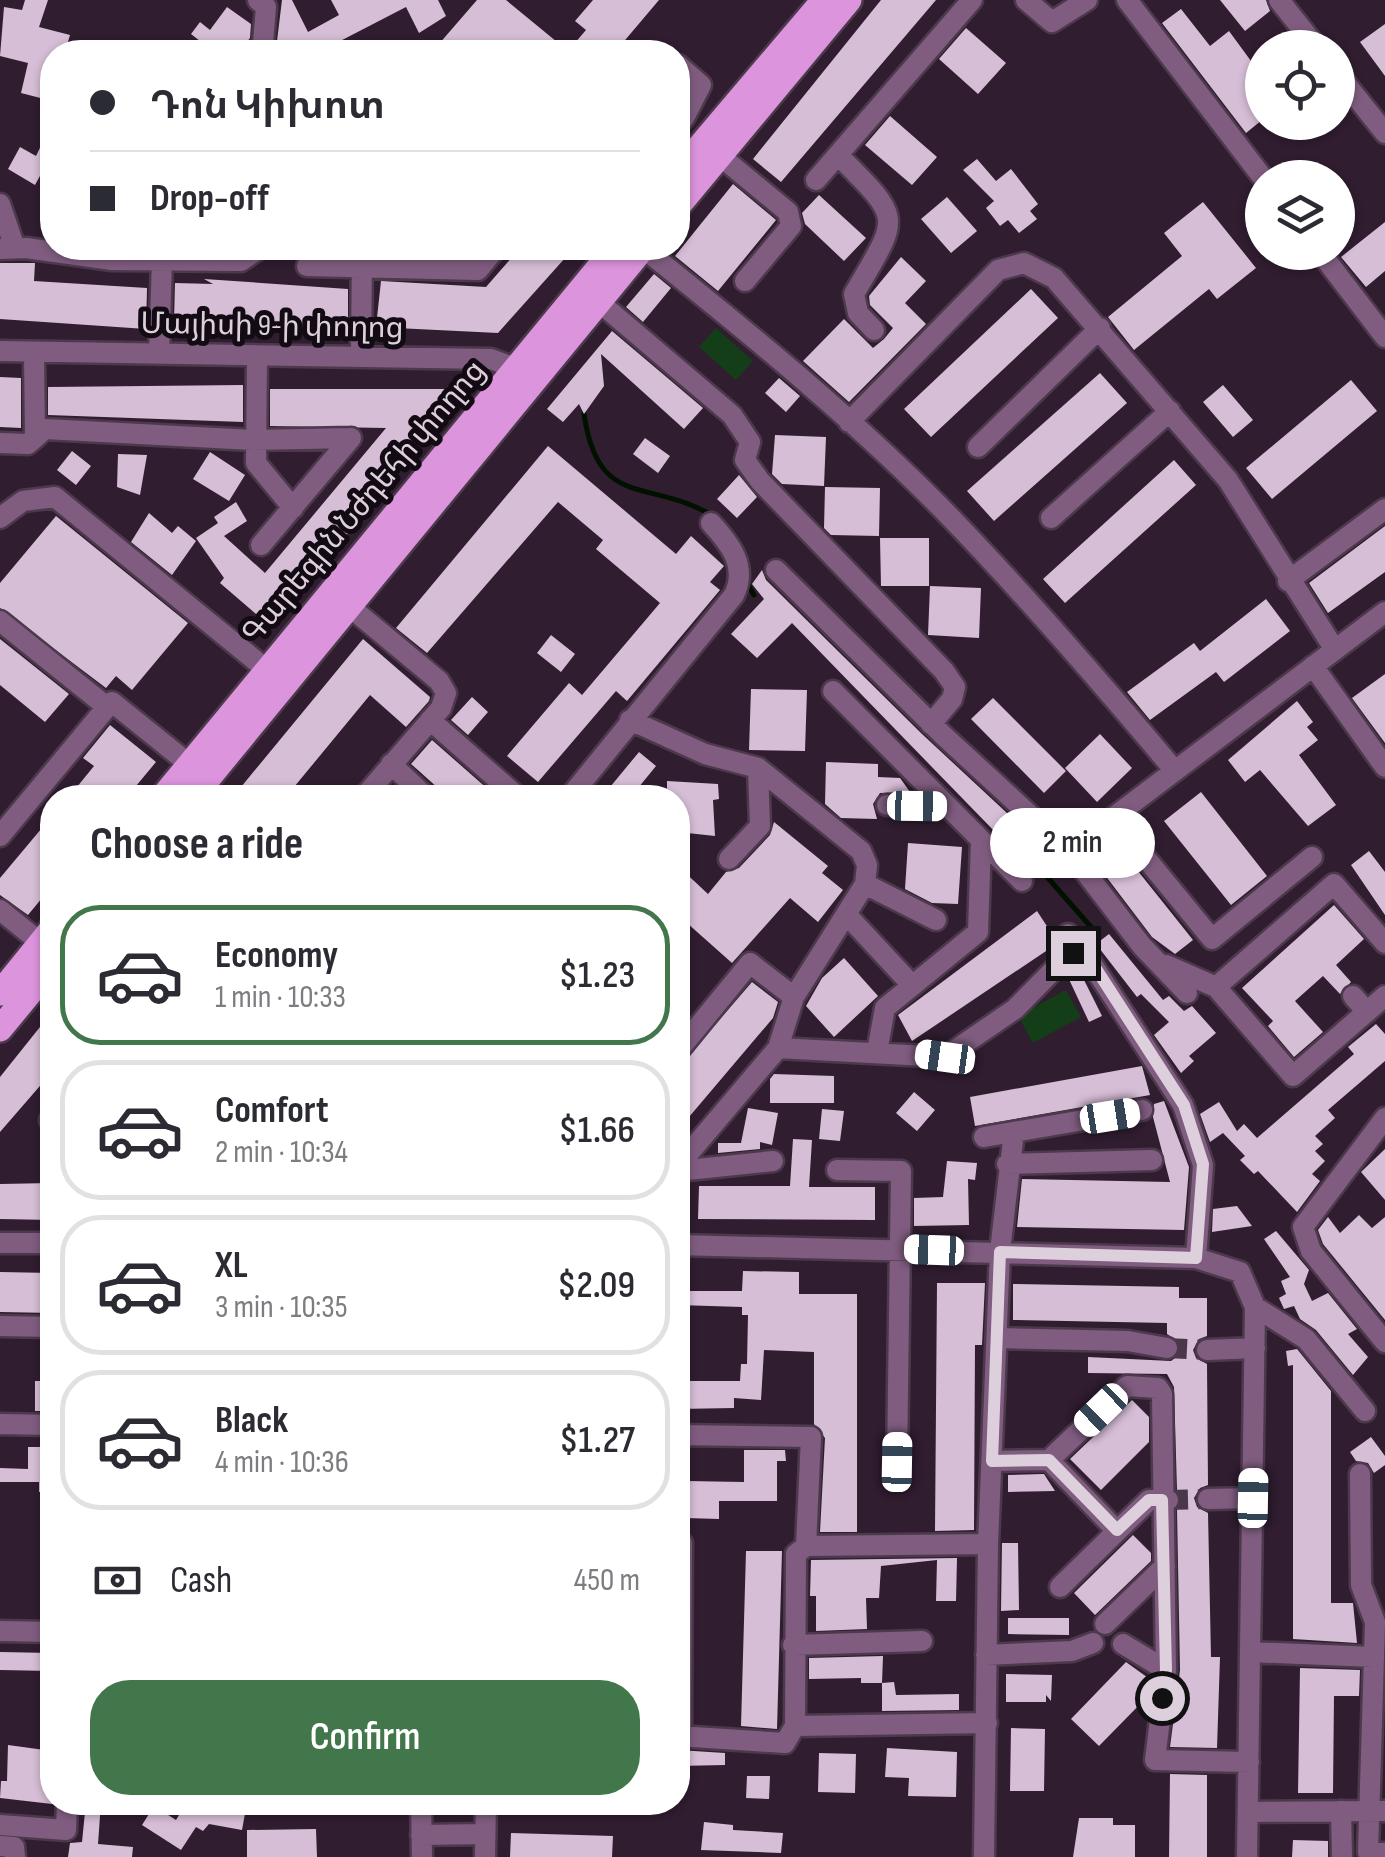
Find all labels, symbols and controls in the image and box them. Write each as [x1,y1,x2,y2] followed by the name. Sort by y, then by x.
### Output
[1245,30,1355,270] map controls
[1245,30,1355,140] button: locate
[150,84,385,129] text: Դոն Կիխոտ
[1245,160,1355,270] button: layers
[150,176,269,221] text: Drop-off
[140,306,404,346] street label: Մայիսի 9-ի փողոց
[235,353,493,651] street label: Գարեգին Նժդեհի փողոց
[887,790,947,822] car
[990,808,1156,878] callout: 2 min
[90,817,303,872] text: Choose a ride
[1043,823,1102,862] text: 2 min
[95,930,185,1020] icon: car
[1051,931,1096,976] route end
[215,933,338,978] text: Economy
[559,953,635,998] text: $1.23
[215,978,346,1017] text: 1 min · 10:33
[913,1038,977,1076] car
[95,1085,185,1175] icon: car
[215,1088,329,1133] text: Comfort
[1078,1096,1142,1136] car
[559,1108,635,1153] text: $1.66
[215,1133,348,1172] text: 2 min · 10:34
[903,1234,965,1266] car
[95,1240,185,1330] icon: car
[215,1243,248,1288] text: XL
[557,1263,635,1308] text: $2.09
[215,1288,348,1327] text: 3 min · 10:35
[1069,1378,1133,1442] car
[95,1395,185,1485] icon: car
[215,1398,288,1443] text: Black
[559,1418,635,1463] text: $1.27
[881,1432,913,1492] car
[215,1443,349,1482] text: 4 min · 10:36
[1237,1468,1269,1528] car
[90,1553,145,1608] icon: cash
[170,1558,232,1603] text: Cash
[574,1561,640,1600] text: 450 m
[1140,1676,1185,1721] route start
[90,1680,640,1795] button: Confirm

